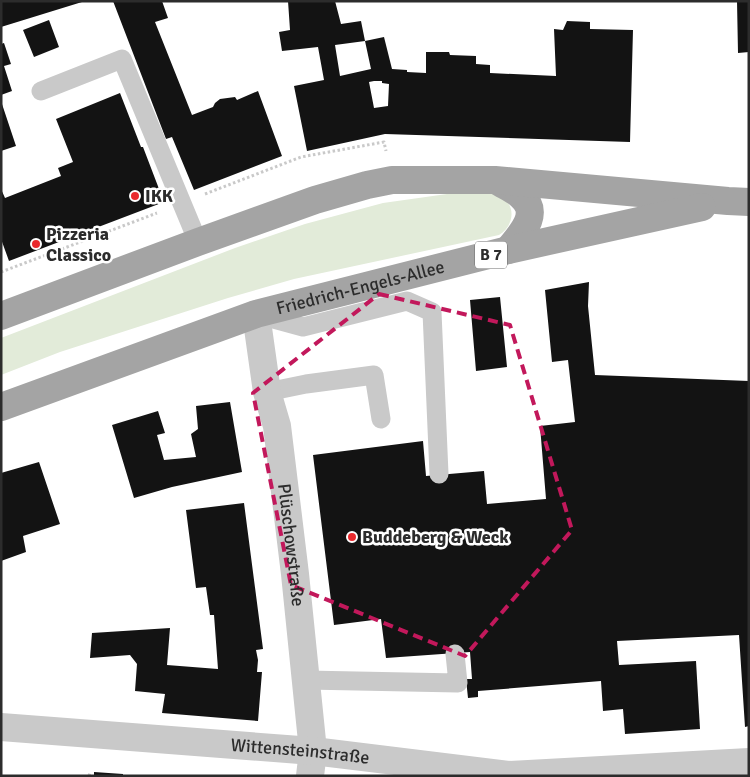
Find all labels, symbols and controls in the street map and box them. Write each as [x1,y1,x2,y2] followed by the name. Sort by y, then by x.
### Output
[145,185,174,207] place label: IKK
[129,190,141,202] marker: IKK
[46,223,111,266] place label: Pizzeria Classico
[30,238,42,250] marker: Pizzeria Classico
[475,242,507,268] road number: B 7
[274,256,447,319] street label: Friedrich-Engels-Allee
[273,482,309,608] street label: Plüschowstraße
[362,526,509,548] place label: Buddeberg & Weck
[346,531,358,543] marker: Buddeberg & Weck
[230,734,371,769] street label: Wittensteinstraße

